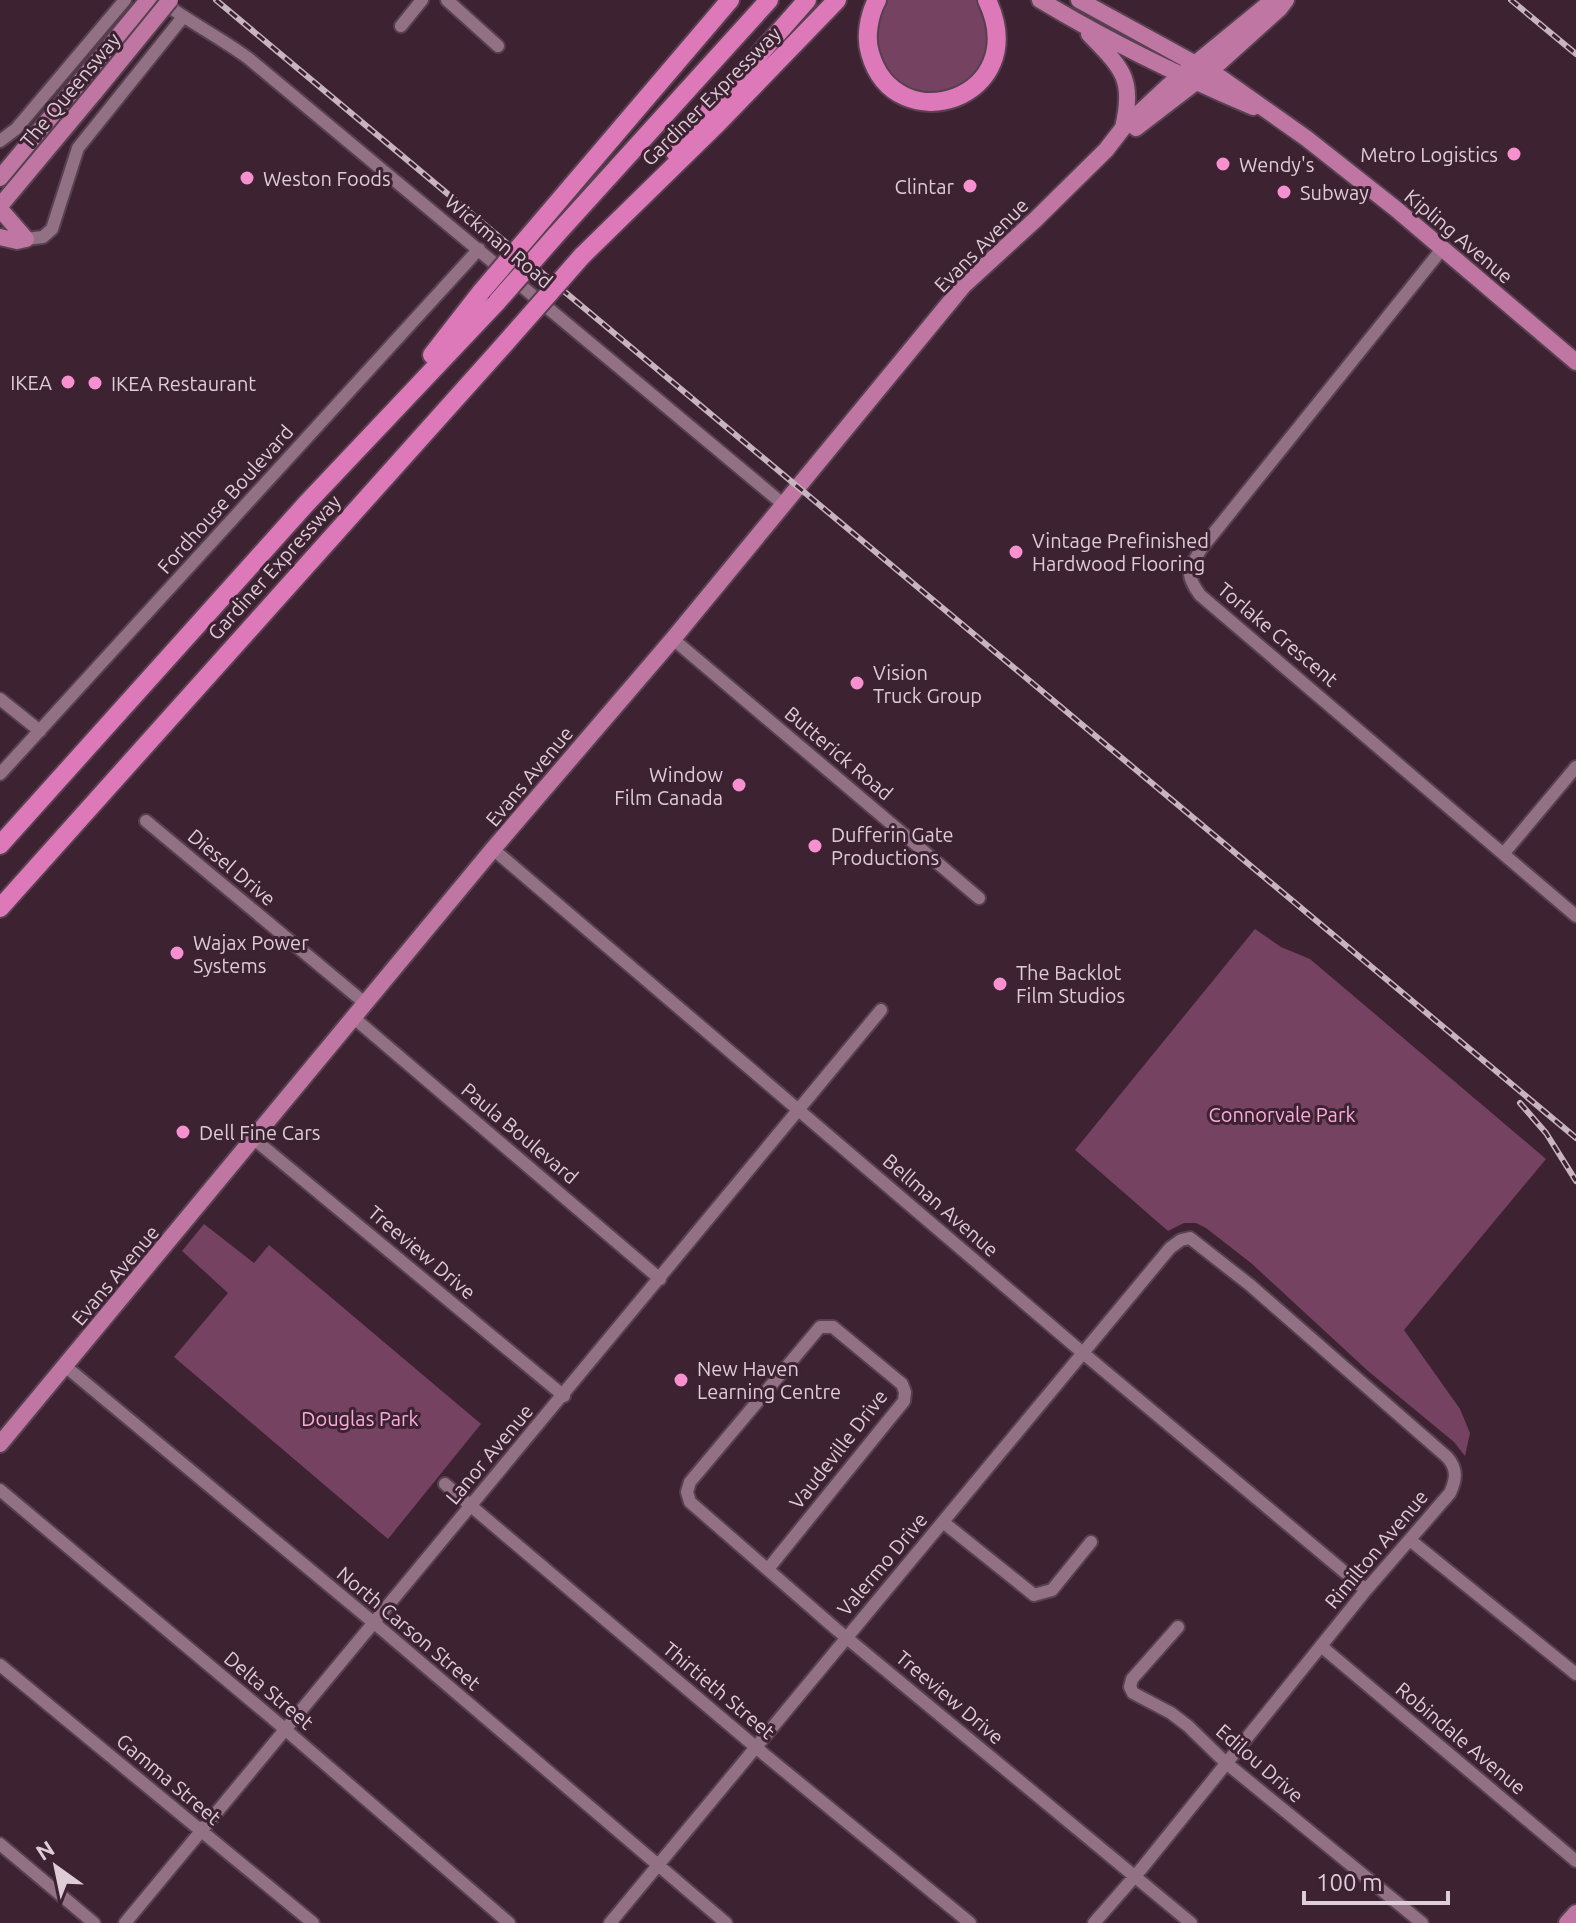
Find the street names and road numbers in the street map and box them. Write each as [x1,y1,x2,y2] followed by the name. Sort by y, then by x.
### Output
[637,22,785,170] street label: Gardiner Expressway
[15,28,125,152] street label: The Queensway
[1400,184,1518,288] street label: Kipling Avenue
[441,190,557,292] street label: Wickman Road
[929,193,1033,297] street label: Evans Avenue
[152,420,298,578] street label: Fordhouse Boulevard
[203,490,345,644] street label: Gardiner Expressway
[1213,577,1343,691] street label: Torlake Crescent
[781,701,897,805] street label: Butterick Road
[481,721,577,831] street label: Evans Avenue
[184,824,280,910] street label: Diesel Drive
[457,1078,583,1188] street label: Paula Boulevard
[879,1149,1003,1261] street label: Bellman Avenue
[364,1200,480,1304] street label: Treeview Drive
[67,1220,163,1330] street label: Evans Avenue
[784,1385,892,1513] street label: Vaudeville Drive
[441,1399,537,1509] street label: Lanor Avenue
[1320,1485,1432,1613] street label: Rimilton Avenue
[832,1508,932,1620] street label: Valermo Drive
[333,1561,485,1695] street label: North Carson Street
[659,1637,780,1743] street label: Thirtieth Street
[892,1645,1008,1749] street label: Treeview Drive
[220,1646,318,1734] street label: Delta Street
[1391,1677,1531,1799] street label: Robindale Avenue
[1212,1719,1308,1807] street label: Edilou Drive
[112,1729,226,1829] street label: Gamma Street

